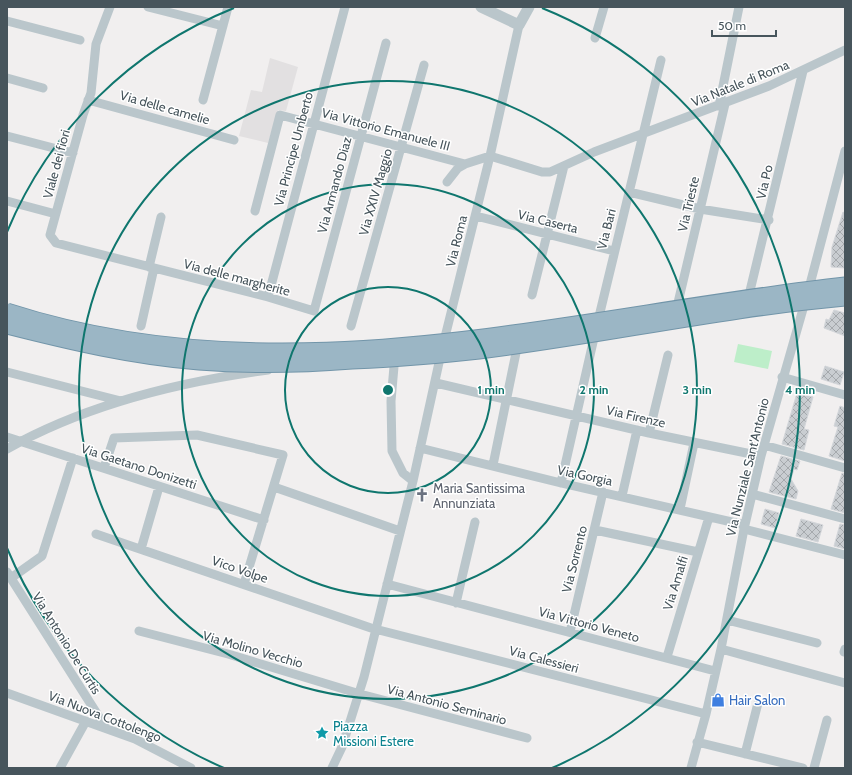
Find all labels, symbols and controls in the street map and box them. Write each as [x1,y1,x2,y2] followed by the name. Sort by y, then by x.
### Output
[712,12,776,38] scale bar
[718,18,746,33] text: 50 m
[689,56,792,110] street label: Via Natale di Roma
[118,87,212,128] street label: Via delle camelie
[270,90,316,208] street label: Via Principe Umberto
[320,104,452,154] street label: Via Vittorio Emanuele III
[39,128,73,200] street label: Viale dei fiori
[313,135,355,235] street label: Via Armando Diaz
[355,147,395,237] street label: Via XXIV Maggio
[752,163,776,201] street label: Via Po
[674,175,702,233] street label: Via Trieste
[516,206,580,236] street label: Via Caserta
[593,207,619,251] street label: Via Bari
[442,213,470,269] street label: Via Roma
[182,255,292,299] street label: Via delle margherite
[477,382,505,397] text: 1 min
[580,382,608,397] text: 2 min
[682,382,712,397] text: 3 min
[785,382,815,397] text: 4 min
[381,383,395,397] centre of rings
[722,396,772,538] street label: Via Nunziale Sant'Antonio
[605,401,668,431] street label: Via Firenze
[79,440,199,492] street label: Via Gaetano Donizetti
[556,461,615,489] street label: Via Gorgia
[433,480,526,511] place label: Maria Santissima Annunziata
[414,487,430,503] church icon: Maria Santissima Annunziata
[558,524,590,594] street label: Via Sorrento
[210,552,271,586] street label: Vico Volpe
[659,554,691,612] street label: Via Amalfi
[29,589,105,698] street label: Via Antonio De Curtis
[537,603,641,645] street label: Via Vittorio Veneto
[201,627,305,671] street label: Via Molino Vecchio
[507,642,581,676] street label: Via Calessieri
[385,680,509,728] street label: Via Antonio Seminario
[46,687,164,745] street label: Via Nuova Cottolengo
[710,692,726,708] shop icon: Hair Salon
[729,692,785,708] place label: Hair Salon
[333,718,414,749] place label: Piazza Missioni Estere
[314,725,330,741] place icon: Piazza Missioni Estere

